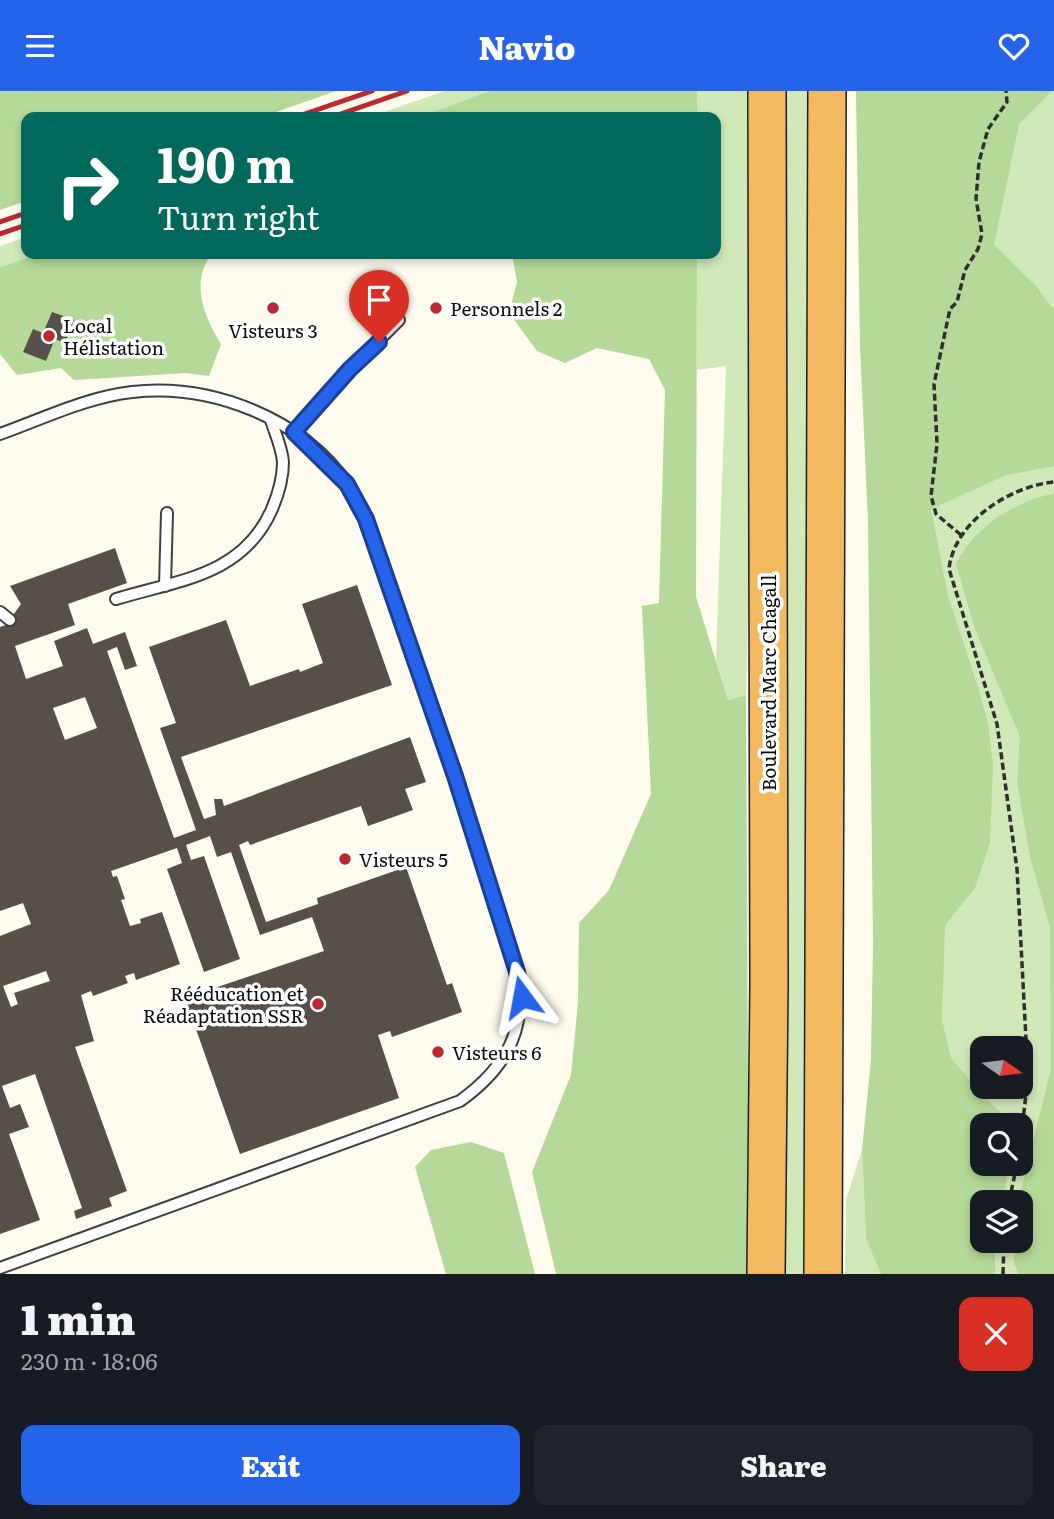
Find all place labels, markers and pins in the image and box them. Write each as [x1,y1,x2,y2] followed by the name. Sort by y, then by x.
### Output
[349,270,409,342] pin
[450,294,562,322] place label: Personnels 2
[265,300,281,316] marker: Visteurs 3
[428,300,444,316] marker: Personnels 2
[63,311,164,361] place label: Local Hélistation
[228,316,318,344] place label: Visteurs 3
[41,328,57,344] marker: Local Hélistation
[359,845,448,873] place label: Visteurs 5
[337,851,353,867] marker: Visteurs 5
[143,979,304,1029] place label: Rééducation et Réadaptation SSR
[310,996,326,1012] marker: Rééducation et Réadaptation SSR
[452,1038,541,1066] place label: Visteurs 6
[430,1044,446,1060] marker: Visteurs 6

